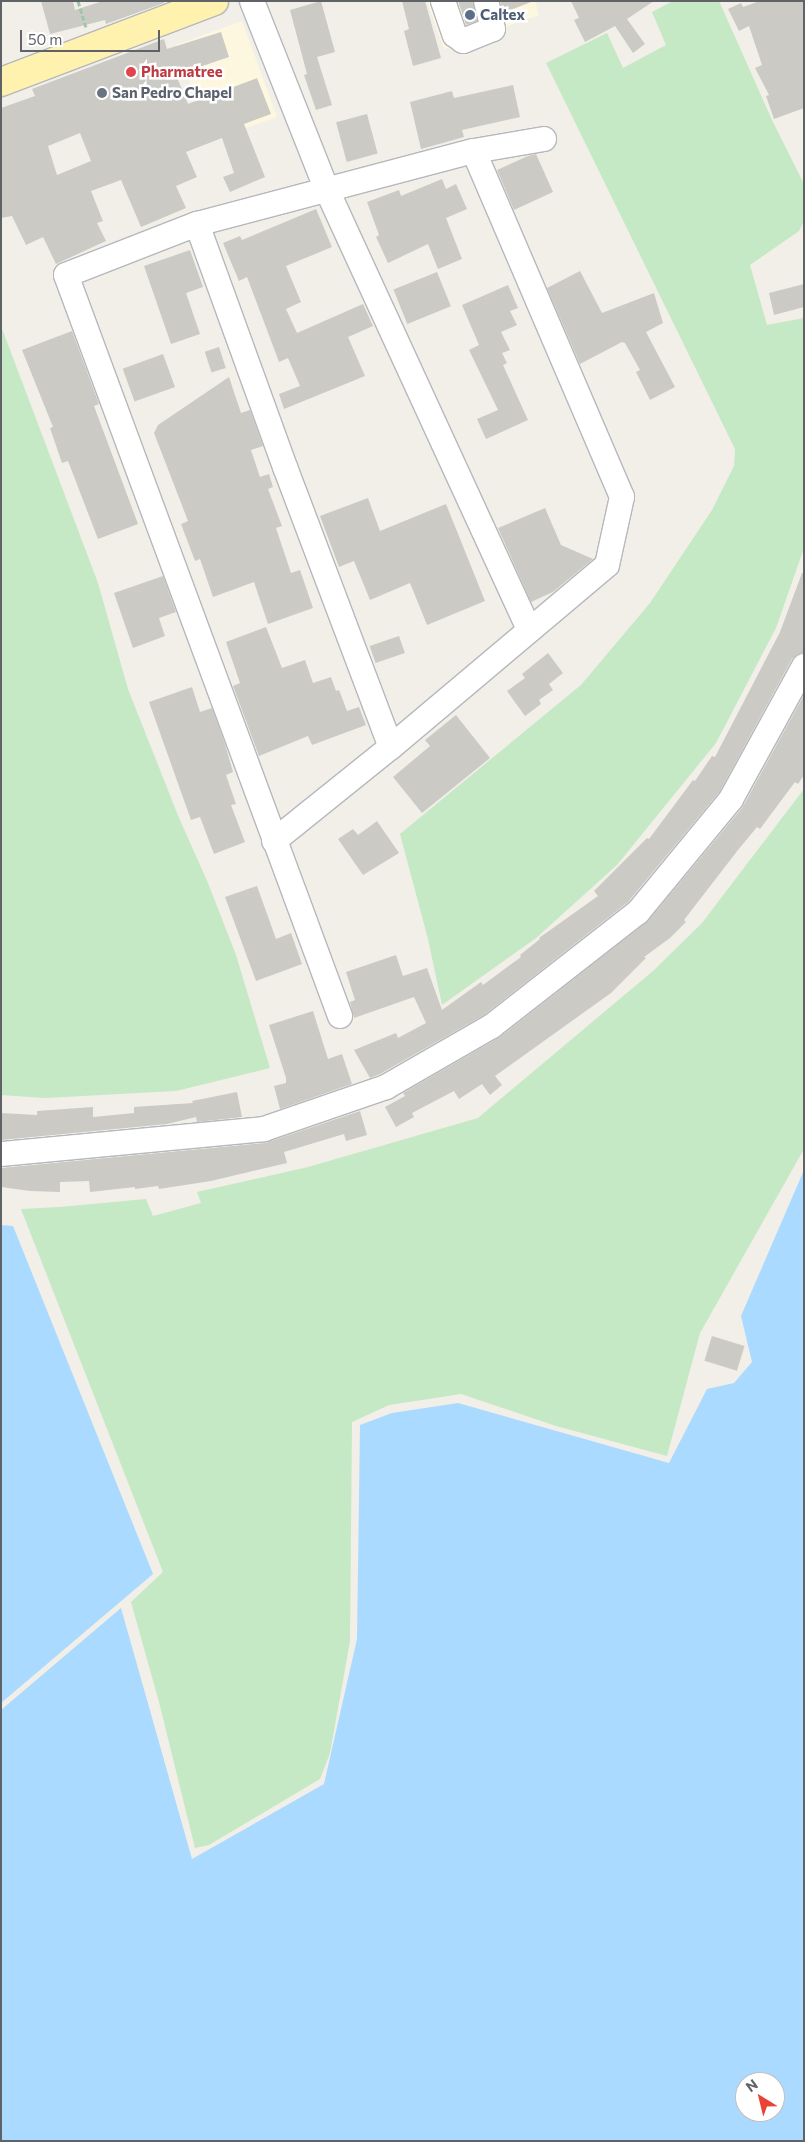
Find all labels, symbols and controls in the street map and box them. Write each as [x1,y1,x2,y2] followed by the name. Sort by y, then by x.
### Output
[480,6,525,24] place label: Caltex
[464,9,476,21] marker: Caltex
[22,20,162,52] scale bar
[28,30,62,48] text: 50 m
[141,63,223,81] place label: Pharmatree
[125,66,137,78] marker: Pharmatree
[112,84,232,102] place label: San Pedro Chapel
[96,87,108,99] marker: San Pedro Chapel
[735,2072,785,2122] north arrow
[742,2075,761,2095] text: N

